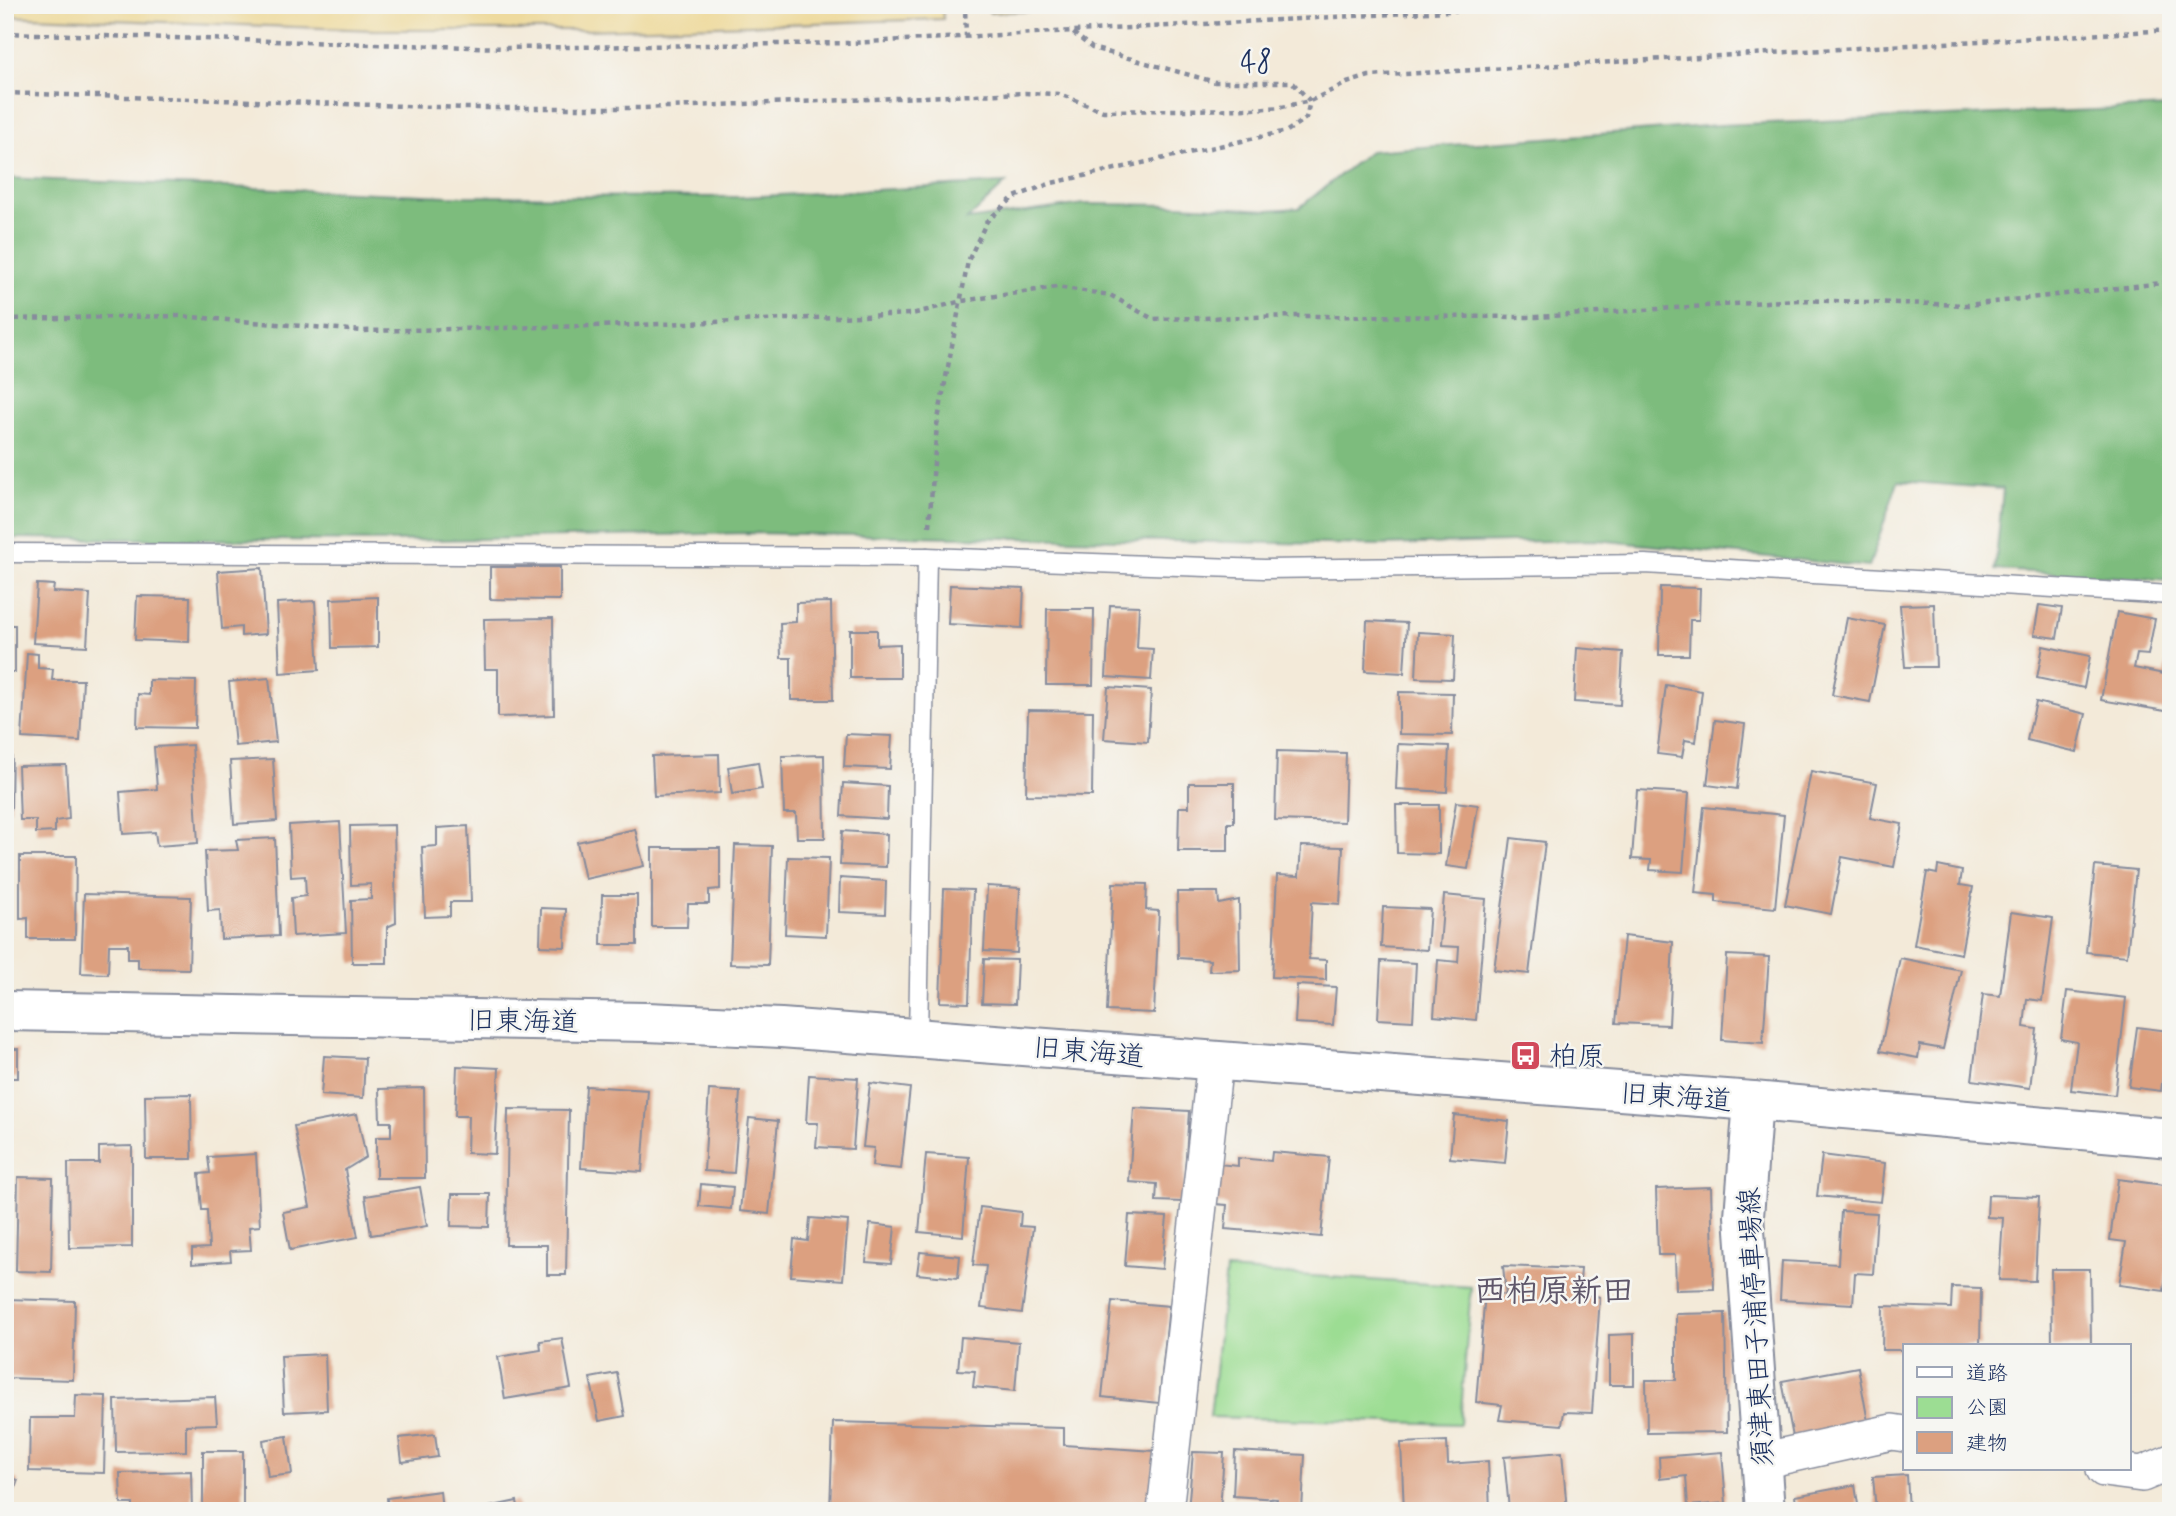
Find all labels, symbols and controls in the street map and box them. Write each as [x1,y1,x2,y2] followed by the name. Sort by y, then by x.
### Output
[1240,45,1272,82] street label: 48
[467,1003,579,1042] street label: 旧東海道
[1031,1030,1146,1077] street label: 旧東海道
[1509,1038,1543,1072] bus stop icon: 柏原
[1549,1039,1605,1076] place label: 柏原
[1619,1076,1733,1121] street label: 旧東海道
[1732,1186,1783,1468] street label: 須津東田子浦停車場線
[1474,1271,1634,1313] district label: 西柏原新田
[1903,1344,2130,1470] legend
[1966,1360,2008,1388] text: 道路
[1966,1394,2008,1422] text: 公園
[1966,1430,2008,1458] text: 建物

